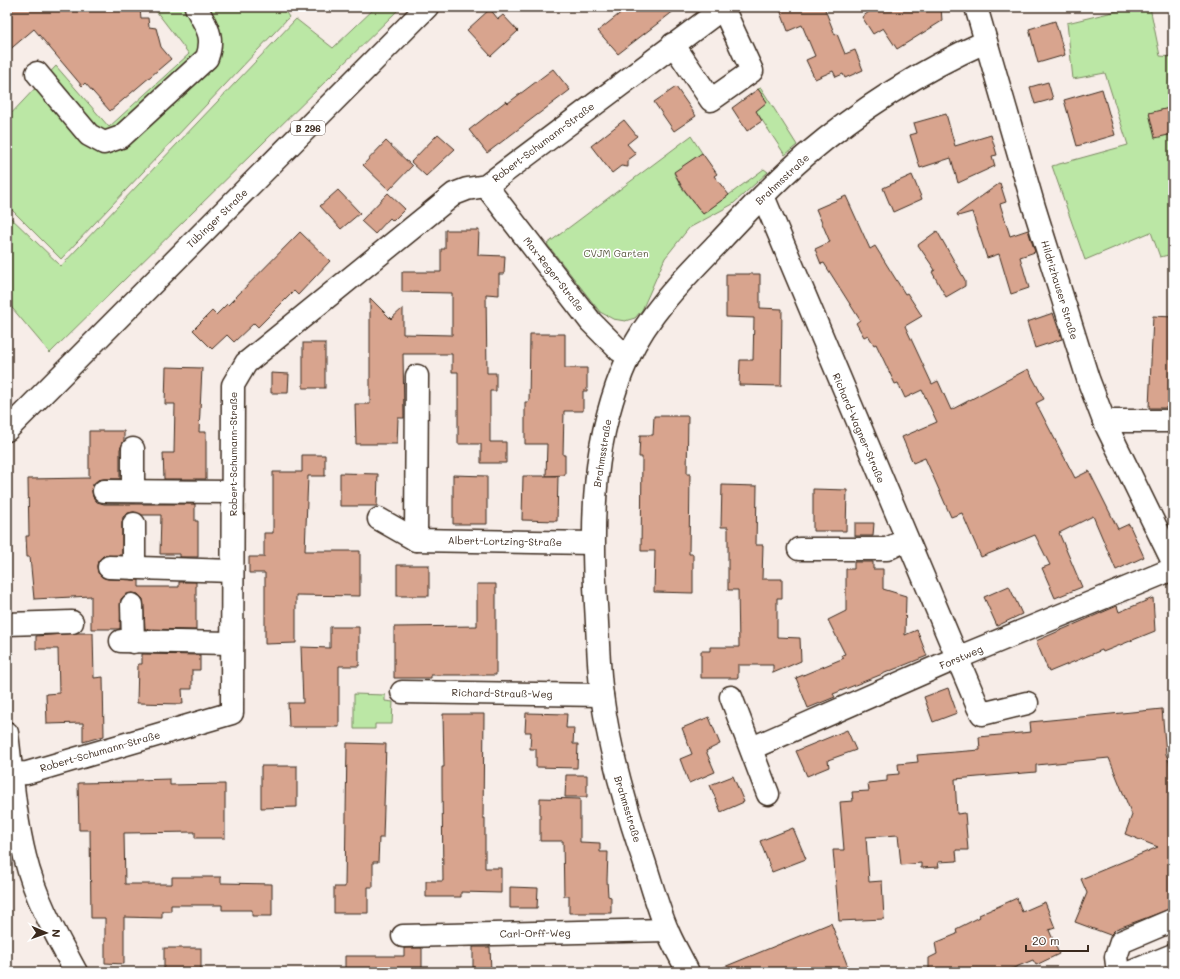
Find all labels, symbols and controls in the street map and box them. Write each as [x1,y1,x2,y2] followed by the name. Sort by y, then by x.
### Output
[489,99,597,185] street label: Robert-Schumann-Straße
[291,121,325,135] road number: B 296
[752,150,812,208] street label: Brahmsstraße
[183,185,251,251] street label: Tübinger Straße
[520,234,588,314] street label: Max-Reger-Straße
[1038,239,1082,341] street label: Hildrizhauser Straße
[583,246,649,260] park label: CVJM Garten
[829,371,889,485] street label: Richard-Wagner-Straße
[226,392,240,516] street label: Robert-Schumann-Straße
[590,418,614,488] street label: Brahmsstraße
[448,533,562,549] street label: Albert-Lortzing-Straße
[937,642,985,672] street label: Forstweg
[451,685,553,701] street label: Richard-Strauß-Weg
[38,727,162,775] street label: Robert-Schumann-Straße
[611,774,645,844] street label: Brahmsstraße
[26,913,66,953] north arrow
[499,925,571,941] street label: Carl-Orff-Weg
[1026,927,1088,953] scale bar
[49,929,64,938] text: N
[1032,932,1060,948] text: 20 m

